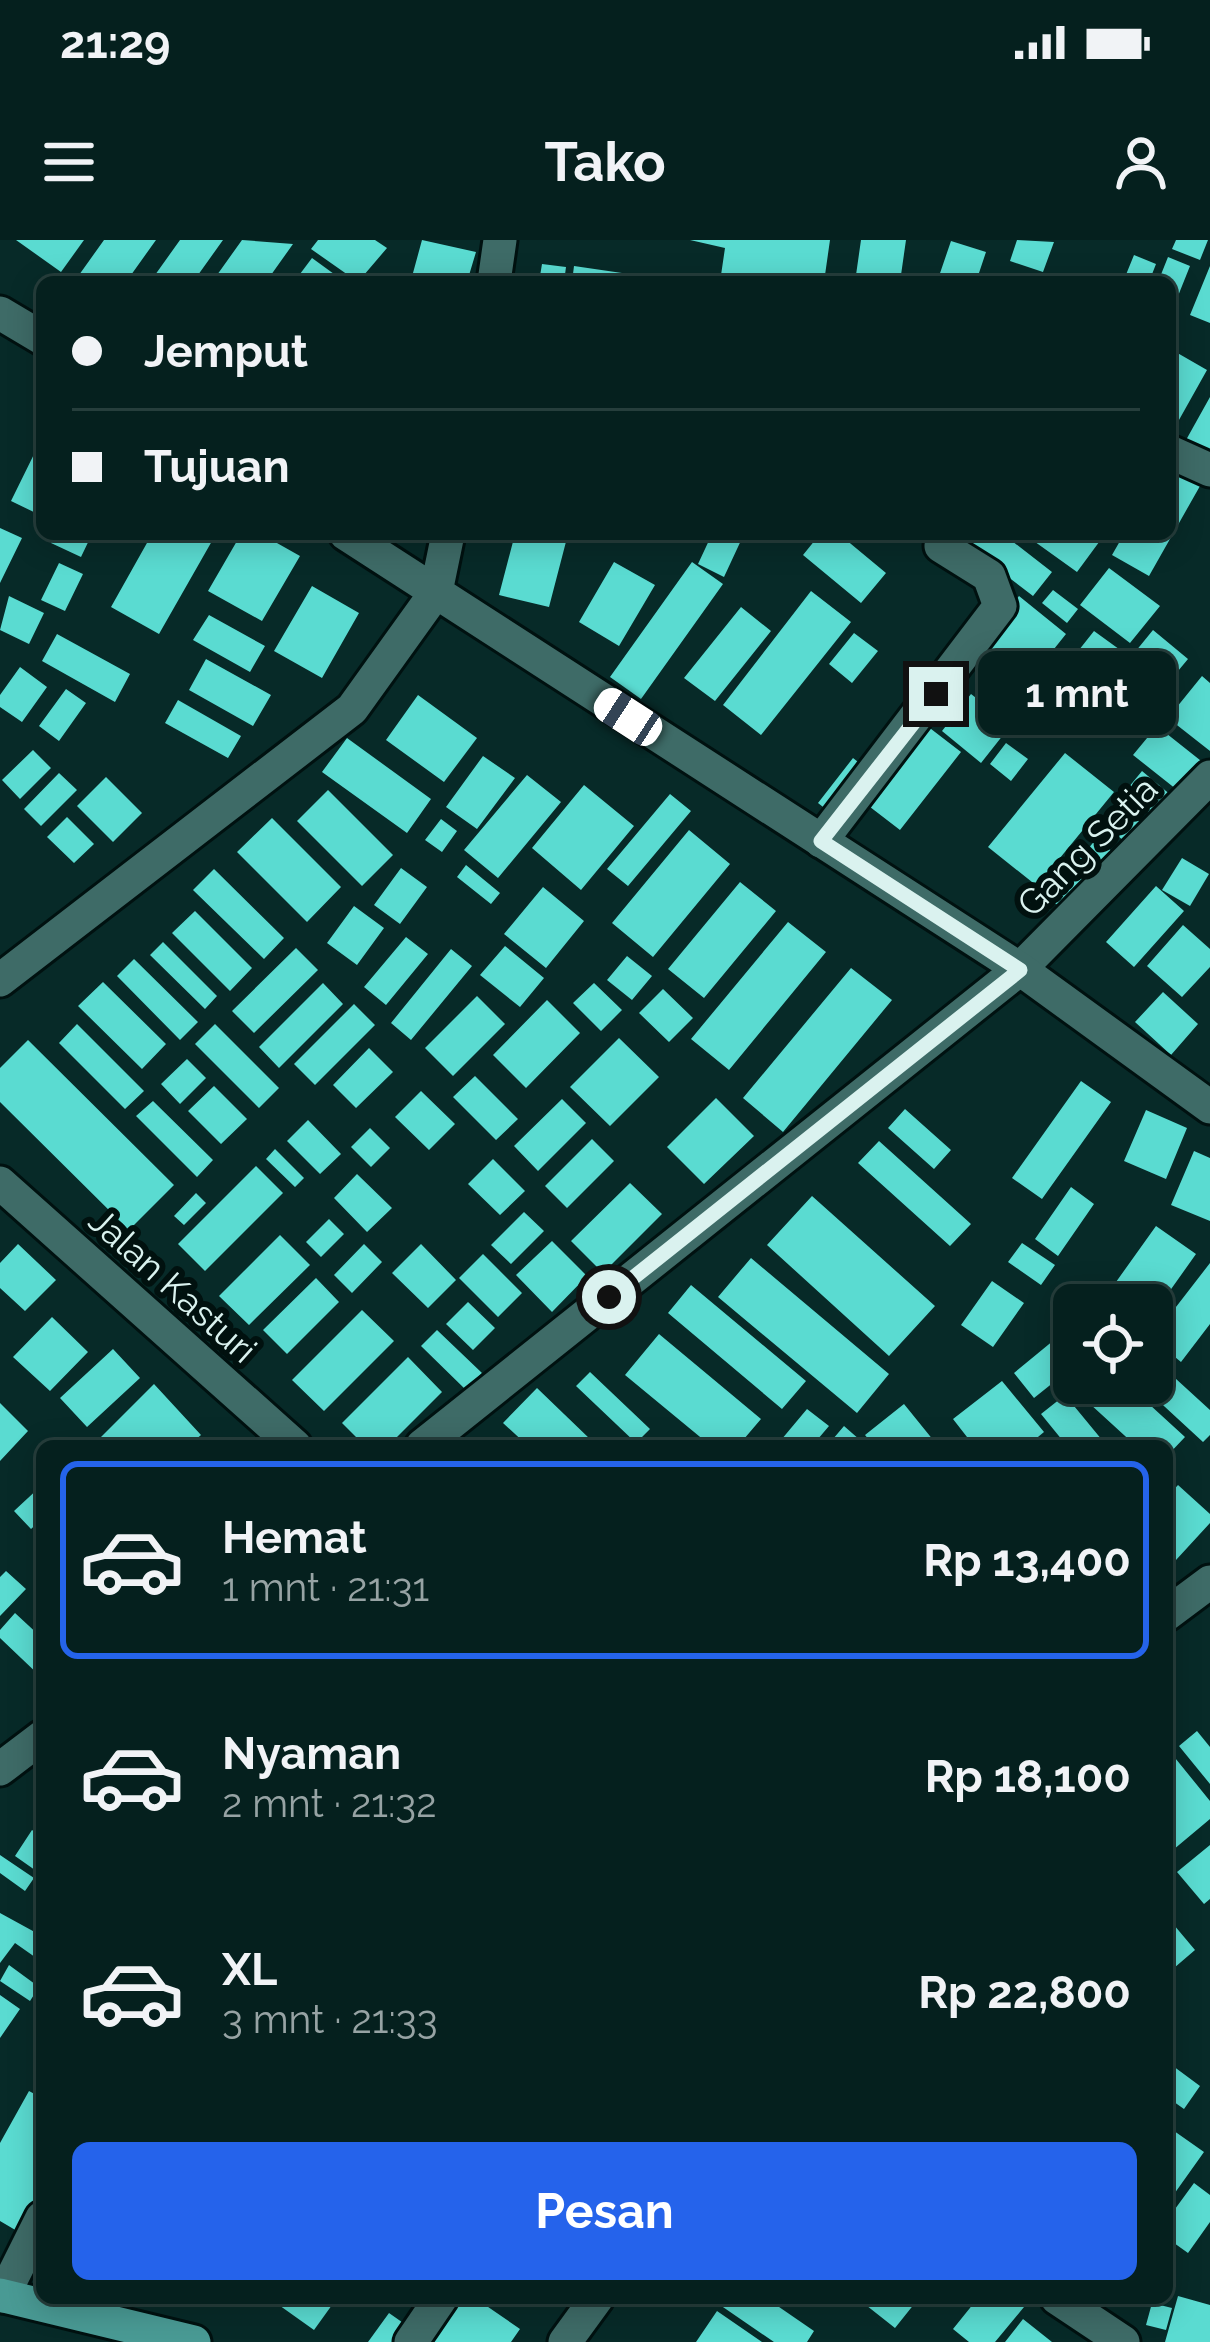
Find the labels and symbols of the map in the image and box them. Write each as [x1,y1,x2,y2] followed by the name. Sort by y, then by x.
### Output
[978,652,1176,736] callout: 1 mnt
[909,667,963,721] route end
[588,682,668,752] car
[1008,767,1166,925] street label: Gang Setia
[81,1199,265,1371] street label: Jalan Kasturi
[582,1270,636,1324] route start

